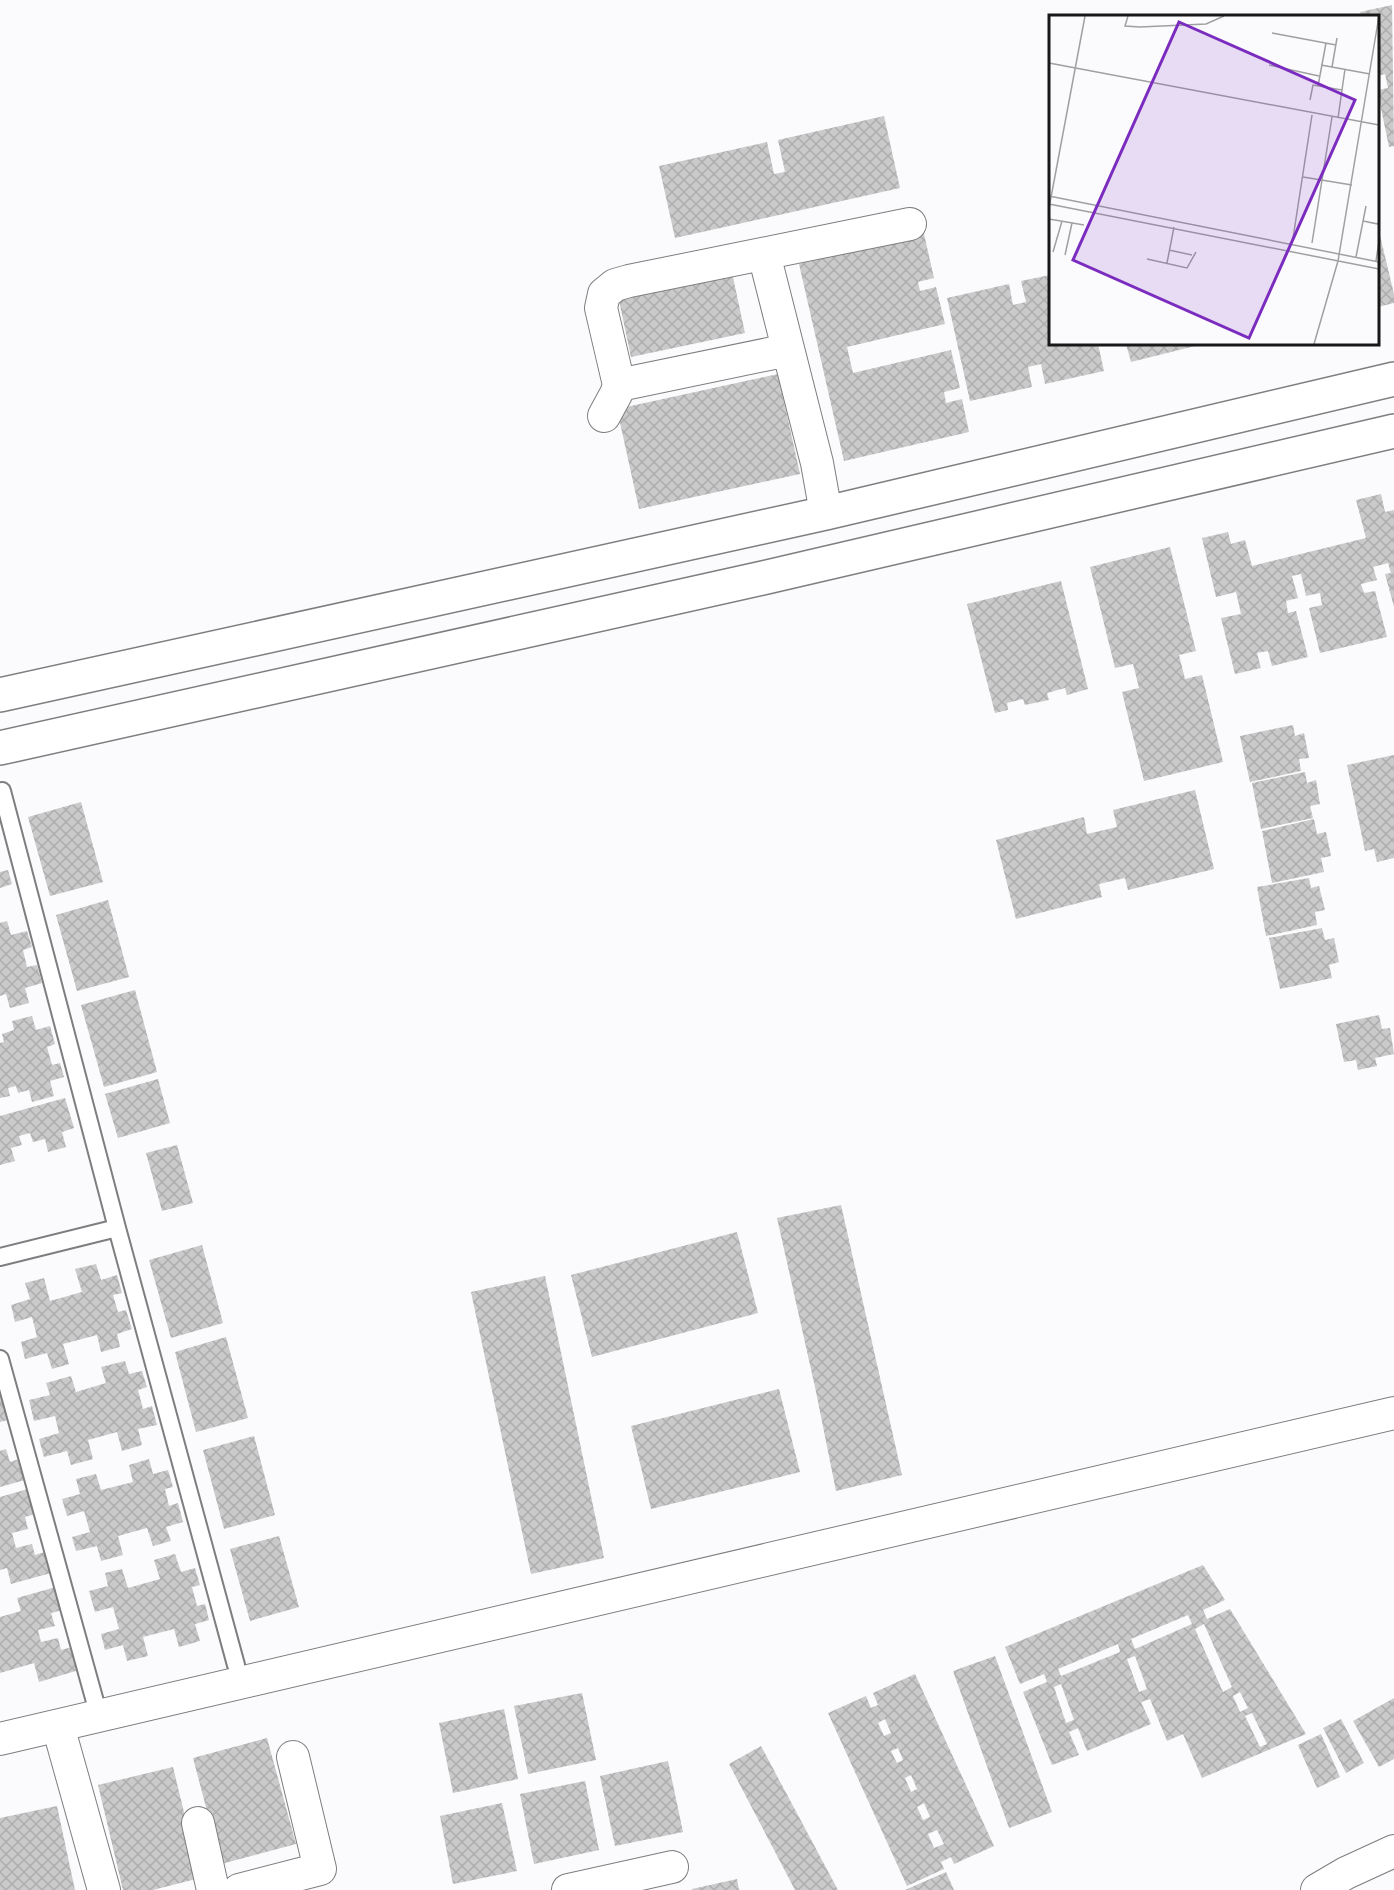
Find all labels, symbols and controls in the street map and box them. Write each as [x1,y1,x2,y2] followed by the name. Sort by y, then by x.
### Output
[1049,15,1379,345] inset map

